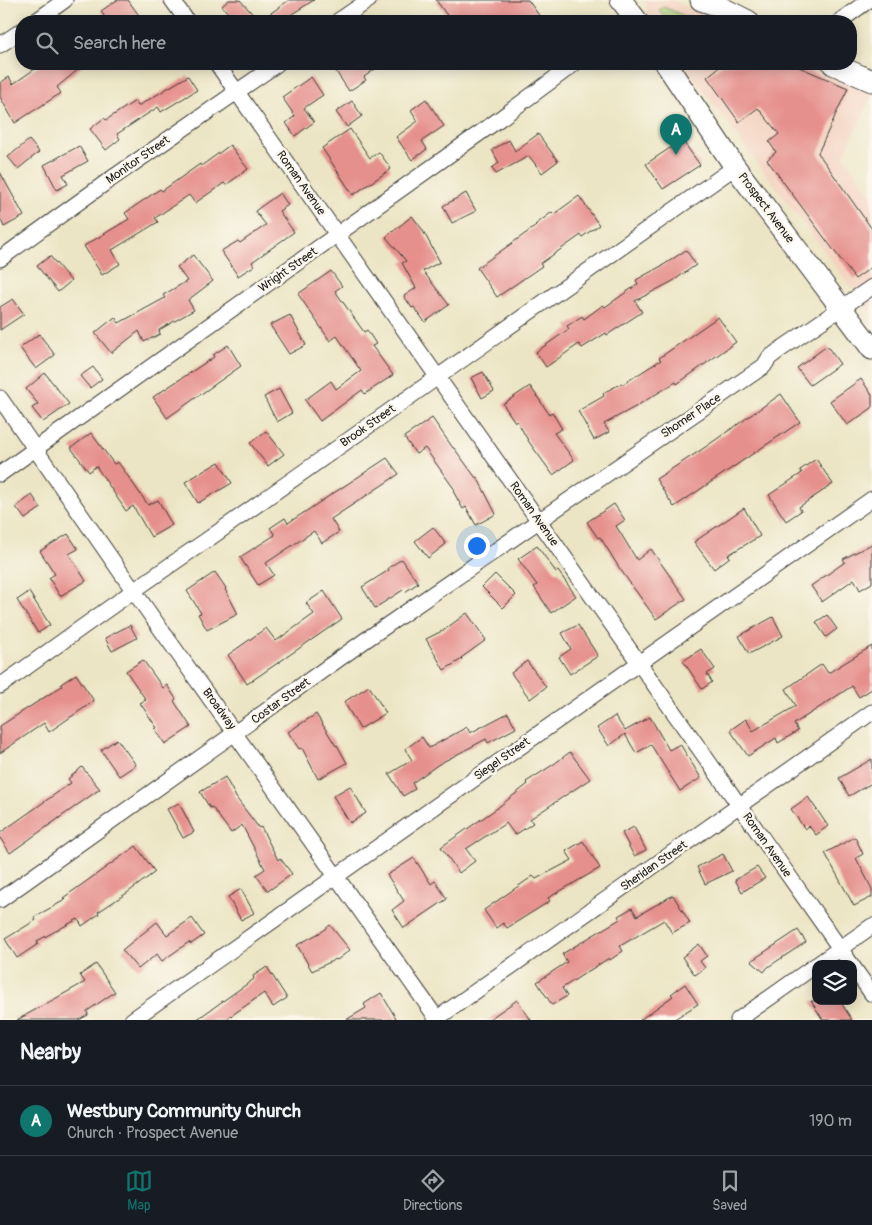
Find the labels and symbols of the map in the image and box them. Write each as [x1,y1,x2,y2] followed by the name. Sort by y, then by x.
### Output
[660,114,692,155] pin: A
[103,132,173,188] street label: Monitor Street
[273,148,329,218] street label: Roman Avenue
[735,170,797,246] street label: Prospect Avenue
[256,244,320,296] street label: Wright Street
[658,390,724,442] street label: Shomer Place
[338,401,399,450] street label: Brook Street
[506,479,562,549] street label: Roman Avenue
[464,533,490,559] your location
[249,675,313,727] street label: Costar Street
[199,685,239,733] street label: Broadway
[471,734,533,784] street label: Siegel Street
[739,810,795,880] street label: Roman Avenue
[618,837,690,895] street label: Sheridan Street

